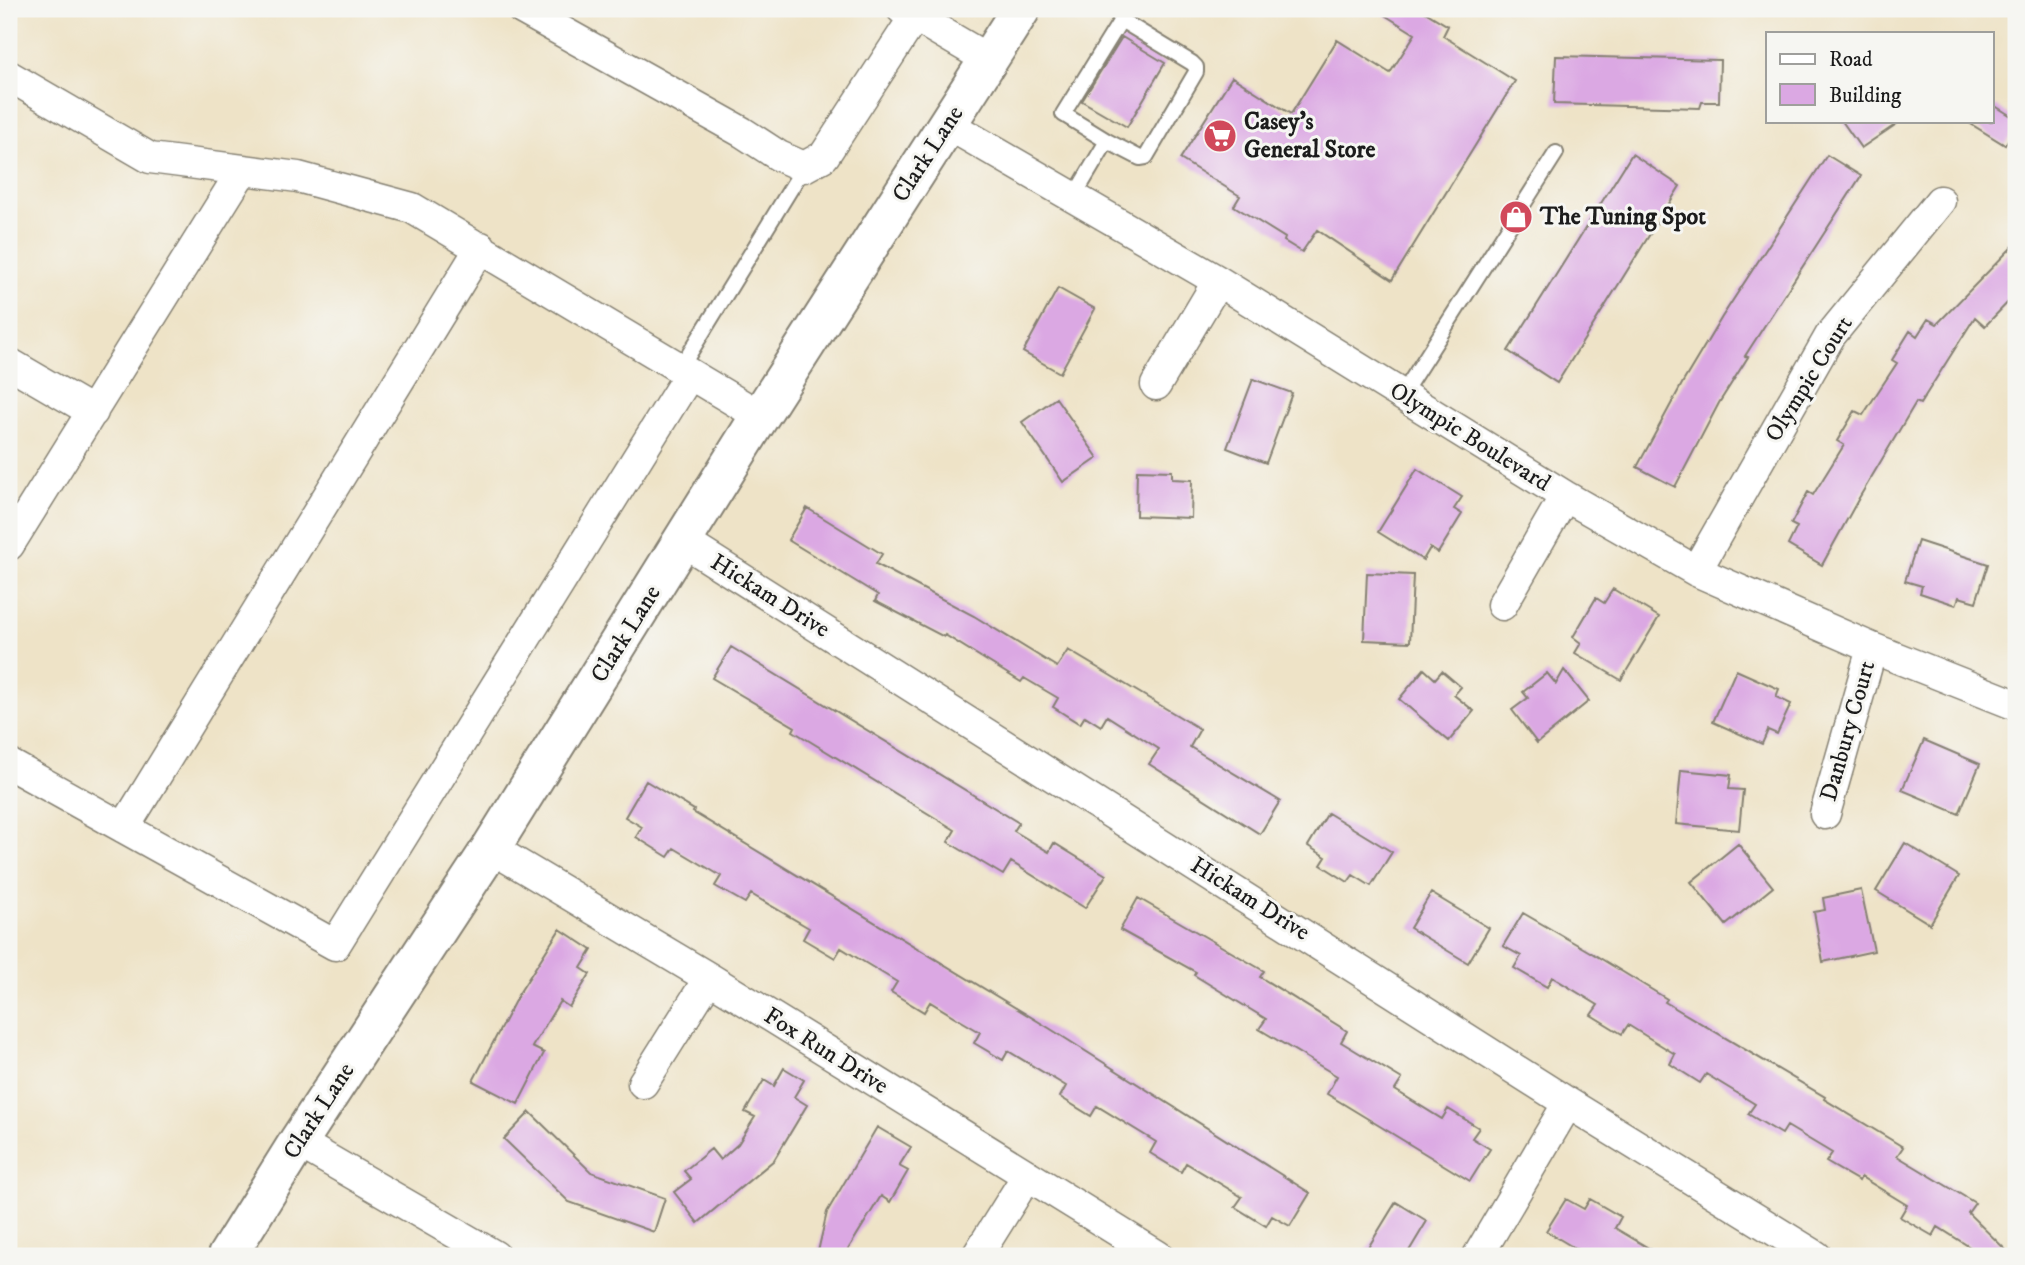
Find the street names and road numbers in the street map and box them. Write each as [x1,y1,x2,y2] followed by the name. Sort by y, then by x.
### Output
[886,100,970,208] street label: Clark Lane
[1758,310,1860,447] street label: Olympic Court
[1384,376,1556,498] street label: Olympic Boulevard
[705,547,835,645] street label: Hickam Drive
[584,580,668,688] street label: Clark Lane
[1814,657,1882,805] street label: Danbury Court
[1185,850,1315,948] street label: Hickam Drive
[758,1001,894,1101] street label: Fox Run Drive
[277,1057,361,1165] street label: Clark Lane

